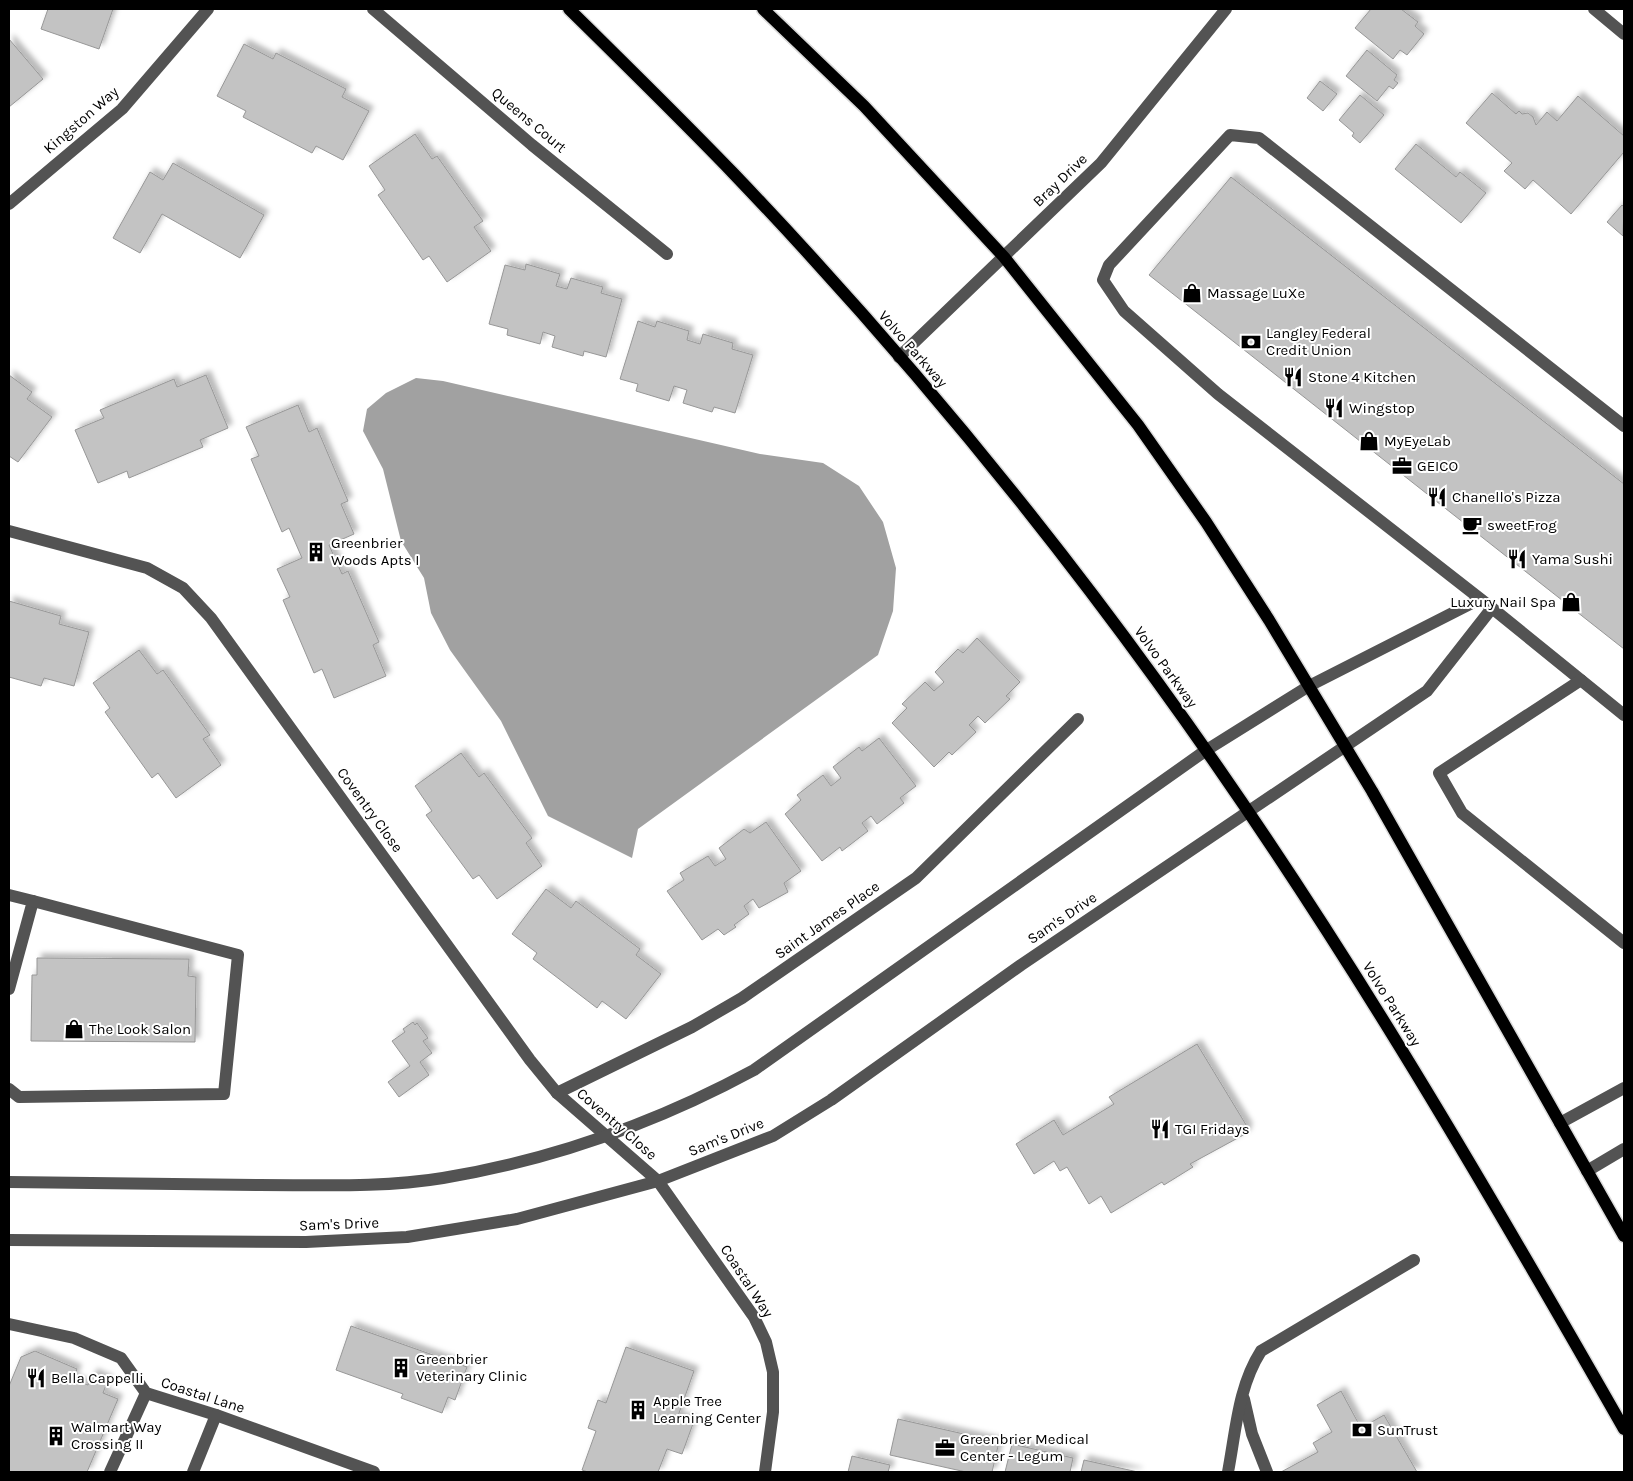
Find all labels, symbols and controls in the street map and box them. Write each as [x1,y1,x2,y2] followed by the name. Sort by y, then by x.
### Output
[40,82,122,157] street label: Kingston Way
[488,83,570,157] street label: Queens Court
[1029,150,1091,210] street label: Bray Drive
[1181,282,1203,304] shop icon: Massage LuXe
[1207,284,1305,302] place label: Massage LuXe
[875,307,951,391] street label: Volvo Parkway
[1266,324,1371,359] place label: Langley Federal Credit Union
[1240,331,1262,353] bank icon: Langley Federal Credit Union
[1282,366,1304,388] restaurant icon: Stone 4 Kitchen
[1308,368,1416,386] place label: Stone 4 Kitchen
[1323,397,1345,419] restaurant icon: Wingstop
[1349,399,1415,417] place label: Wingstop
[1358,430,1380,452] shop icon: MyEyeLab
[1384,432,1451,450] place label: MyEyeLab
[1391,455,1413,477] office icon: GEICO
[1417,457,1458,475] place label: GEICO
[1426,486,1448,508] restaurant icon: Chanello's Pizza
[1452,488,1561,506] place label: Chanello's Pizza
[1461,514,1483,536] cafe icon: sweetFrog
[1487,516,1557,534] place label: sweetFrog
[331,534,419,569] place label: Greenbrier Woods Apts I
[305,541,327,563] building icon: Greenbrier Woods Apts I
[1506,548,1528,570] restaurant icon: Yama Sushi
[1532,550,1613,568] place label: Yama Sushi
[1560,591,1582,613] shop icon: Luxury Nail Spa
[1450,593,1556,611] place label: Luxury Nail Spa
[1130,623,1202,711] street label: Volvo Parkway
[333,764,407,856] street label: Coventry Close
[771,877,883,963] street label: Saint James Place
[1024,888,1100,948] street label: Sam's Drive
[1359,958,1425,1050] street label: Volvo Parkway
[63,1018,85,1040] shop icon: The Look Salon
[89,1020,191,1038] place label: The Look Salon
[573,1084,661,1164] street label: Coventry Close
[686,1114,766,1160] street label: Sam's Drive
[1149,1118,1171,1140] restaurant icon: TGI Fridays
[1175,1120,1250,1138] place label: TGI Fridays
[299,1214,379,1234] street label: Sam's Drive
[717,1241,777,1321] street label: Coastal Way
[416,1350,527,1385] place label: Greenbrier Veterinary Clinic
[390,1357,412,1379] building icon: Greenbrier Veterinary Clinic
[25,1367,47,1389] restaurant icon: Bella Cappelli
[51,1369,144,1387] place label: Bella Cappelli
[159,1373,247,1417] street label: Coastal Lane
[653,1392,761,1427] place label: Apple Tree Learning Center
[627,1399,649,1421] building icon: Apple Tree Learning Center
[71,1418,161,1453] place label: Walmart Way Crossing II
[1351,1419,1373,1441] bank icon: SunTrust
[1377,1421,1438,1439] place label: SunTrust
[45,1425,67,1447] building icon: Walmart Way Crossing II
[960,1430,1089,1465] place label: Greenbrier Medical Center - Legum
[934,1437,956,1459] office icon: Greenbrier Medical Center - Legum

